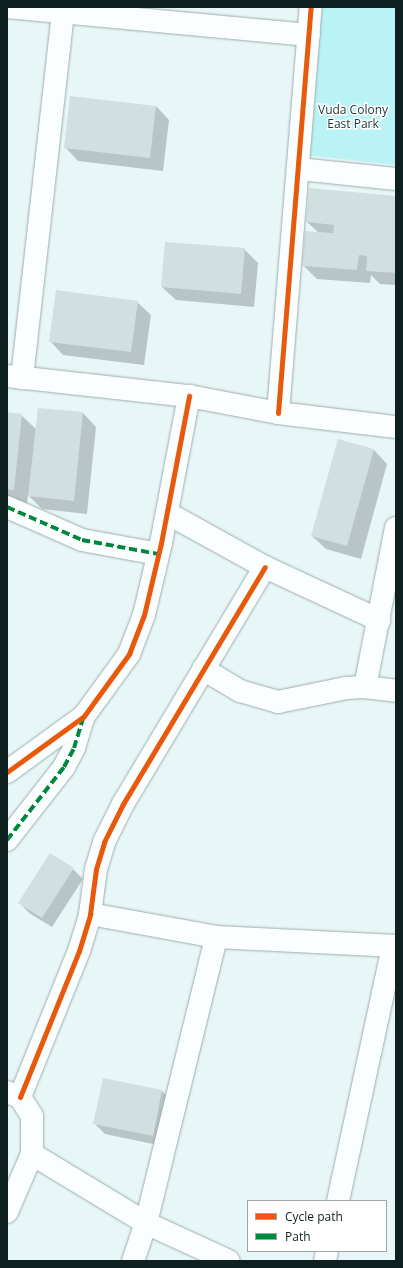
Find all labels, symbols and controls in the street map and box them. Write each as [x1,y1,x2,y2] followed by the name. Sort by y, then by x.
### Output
[318,103,388,131] park label: Vuda Colony East Park
[247,1200,387,1252] legend
[285,1208,343,1225] text: Cycle path
[285,1228,311,1245] text: Path

